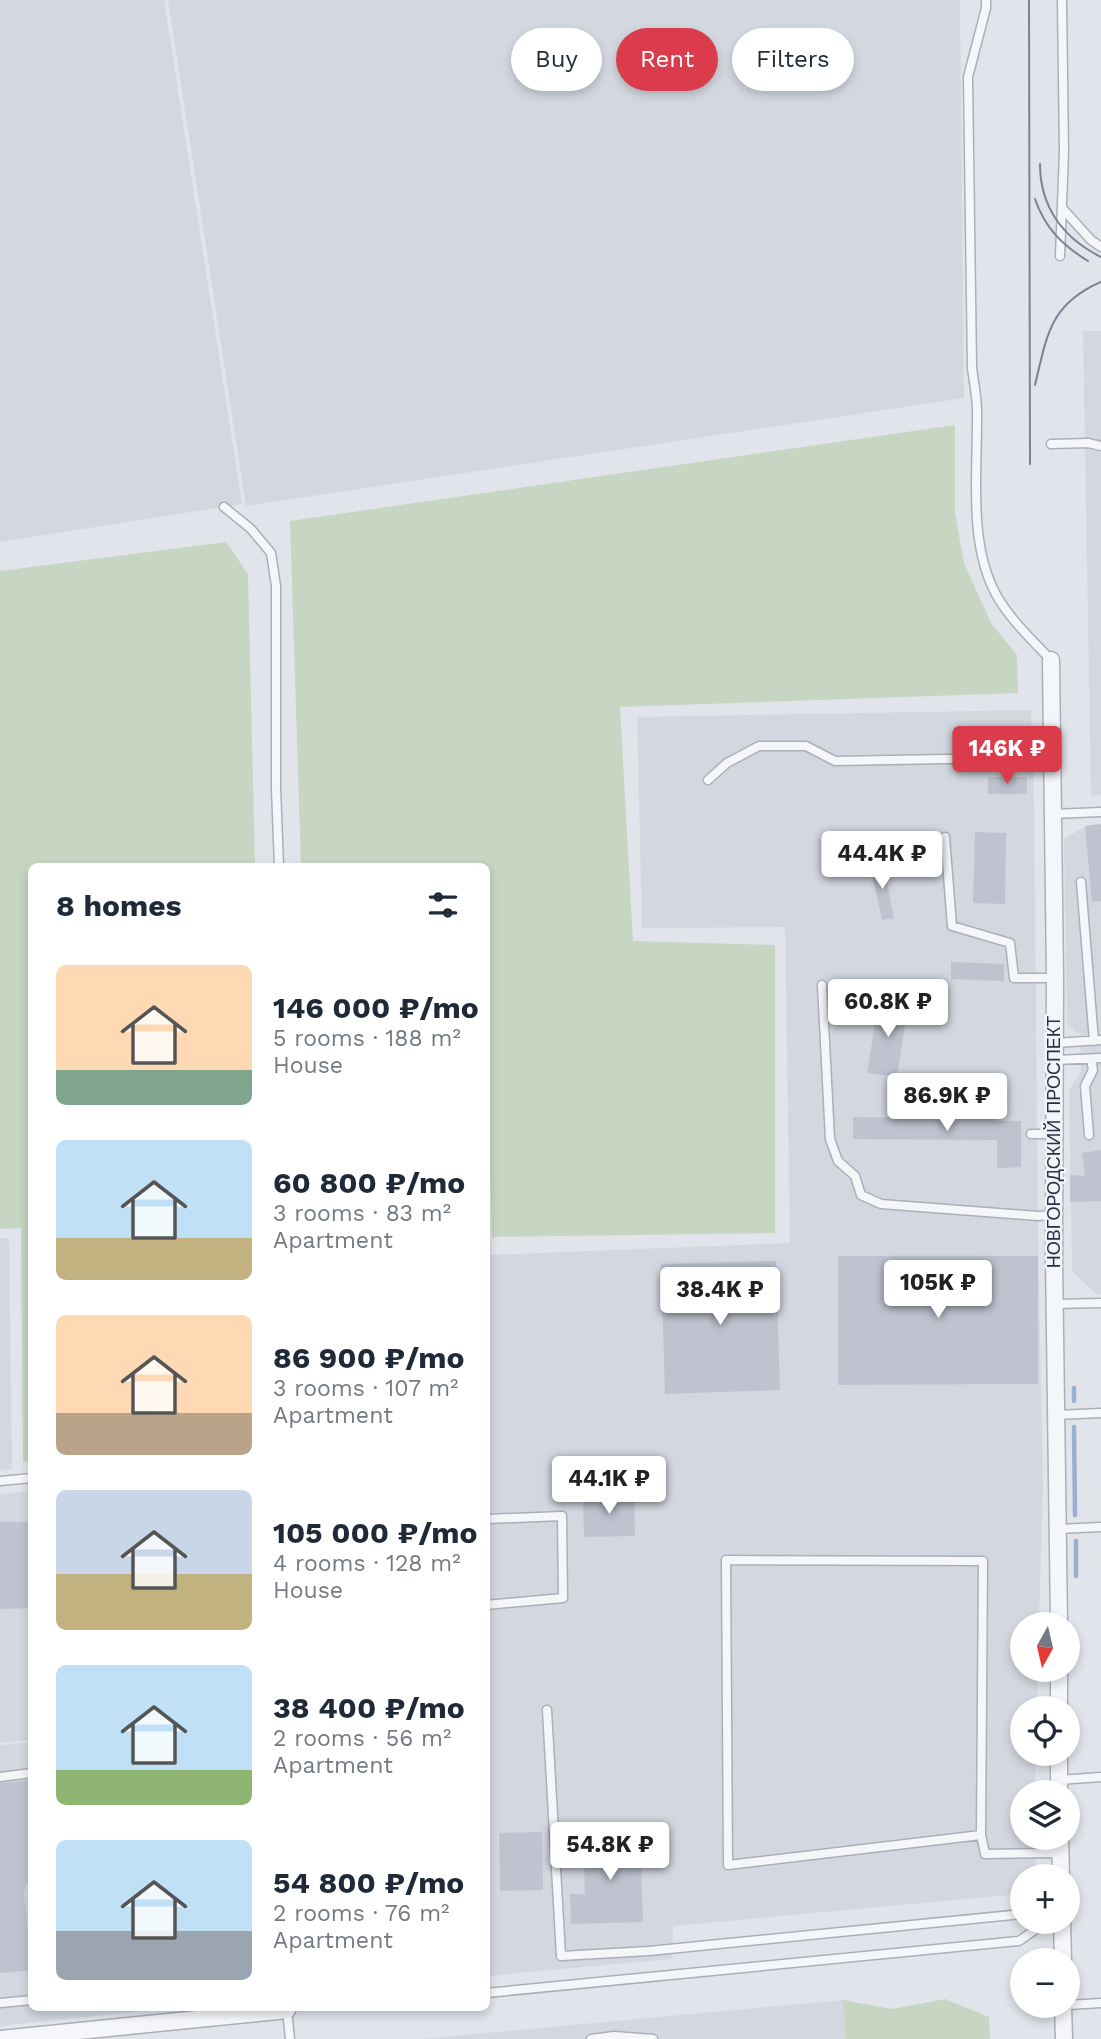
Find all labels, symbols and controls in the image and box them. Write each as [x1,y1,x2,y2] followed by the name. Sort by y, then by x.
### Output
[511,28,602,91] chip: Buy
[616,28,718,91] chip: Rent
[732,28,854,91] chip: Filters
[950,726,1064,786] pin: 146K ₽
[968,735,1046,762] text: 146K ₽
[817,832,947,891] pin: 44.4K ₽
[837,840,927,867] text: 44.4K ₽
[424,886,462,924] icon: filters
[56,888,182,923] text: 8 homes
[823,979,953,1039] pin: 60.8K ₽
[844,988,932,1015] text: 60.8K ₽
[273,990,479,1025] text: 146 000 ₽/mo
[112,993,196,1077] icon: home
[1043,1016,1064,1268] street label: НОВГОРОДСКИЙ ПРОСПЕКТ
[273,1025,461,1052] text: 5 rooms · 188 m²
[273,1052,343,1079] text: House
[882,1074,1012,1133] pin: 86.9K ₽
[903,1082,991,1109] text: 86.9K ₽
[273,1165,465,1200] text: 60 800 ₽/mo
[112,1168,196,1252] icon: home
[273,1200,451,1227] text: 3 rooms · 83 m²
[273,1227,393,1254] text: Apartment
[881,1260,995,1320] pin: 105K ₽
[655,1268,785,1327] pin: 38.4K ₽
[900,1269,976,1296] text: 105K ₽
[676,1276,764,1303] text: 38.4K ₽
[273,1340,464,1375] text: 86 900 ₽/mo
[112,1343,196,1427] icon: home
[273,1375,459,1402] text: 3 rooms · 107 m²
[273,1402,393,1429] text: Apartment
[544,1456,674,1516] pin: 44.1K ₽
[568,1465,650,1492] text: 44.1K ₽
[273,1515,478,1550] text: 105 000 ₽/mo
[112,1518,196,1602] icon: home
[273,1550,461,1577] text: 4 rooms · 128 m²
[273,1577,343,1604] text: House
[1010,1612,1080,1682] north arrow
[1010,1612,1080,2018] map controls
[273,1690,465,1725] text: 38 400 ₽/mo
[112,1693,196,1777] icon: home
[1010,1696,1080,1766] button: locate
[273,1725,451,1752] text: 2 rooms · 56 m²
[273,1752,393,1779] text: Apartment
[1010,1780,1080,1850] button: layers
[545,1822,675,1882] pin: 54.8K ₽
[566,1831,654,1858] text: 54.8K ₽
[1010,1864,1080,1934] button: +
[273,1865,464,1900] text: 54 800 ₽/mo
[112,1868,196,1952] icon: home
[273,1900,449,1927] text: 2 rooms · 76 m²
[273,1927,393,1954] text: Apartment
[1010,1948,1080,2018] button: −

